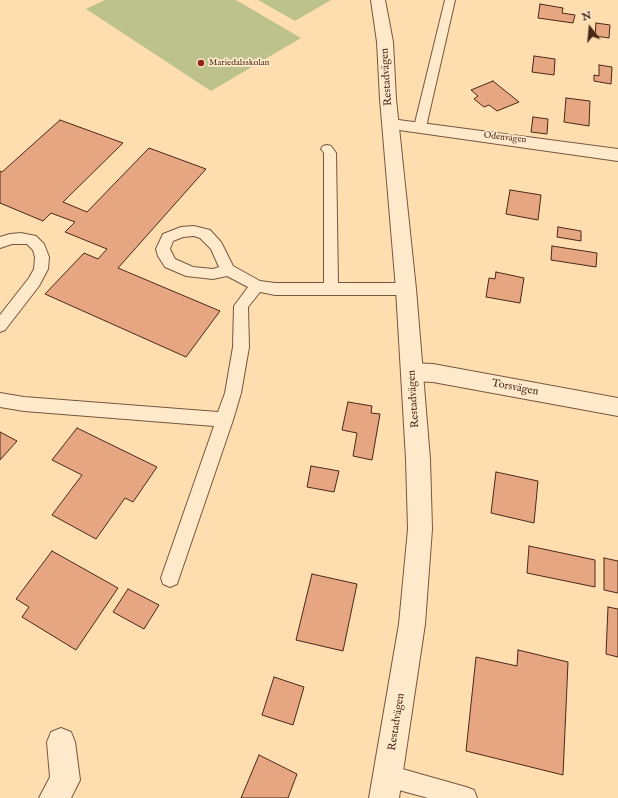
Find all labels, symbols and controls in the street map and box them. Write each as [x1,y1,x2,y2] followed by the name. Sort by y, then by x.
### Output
[570,8,610,48] north arrow
[580,8,593,25] text: N
[378,48,396,106] street label: Restadvägen
[196,58,206,68] marker: Mariedalsskolan
[209,58,269,68] place label: Mariedalsskolan
[483,130,527,146] street label: Odenvägen
[405,370,423,428] street label: Restadvägen
[491,377,539,399] street label: Torsvägen
[386,692,408,752] street label: Restadvägen

